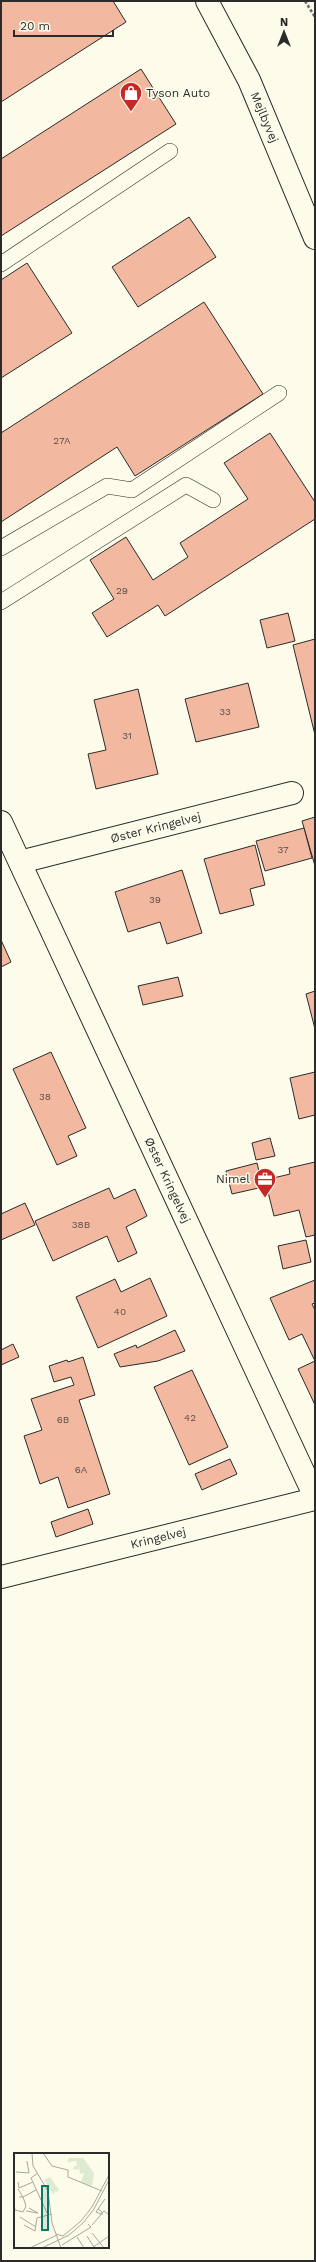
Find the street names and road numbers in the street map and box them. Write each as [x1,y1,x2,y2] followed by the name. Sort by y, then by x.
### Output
[248,90,281,145] street label: Mejlbyvej
[109,809,202,846] street label: Øster Kringelvej
[142,1135,193,1225] street label: Øster Kringelvej
[129,1524,187,1552] street label: Kringelvej

